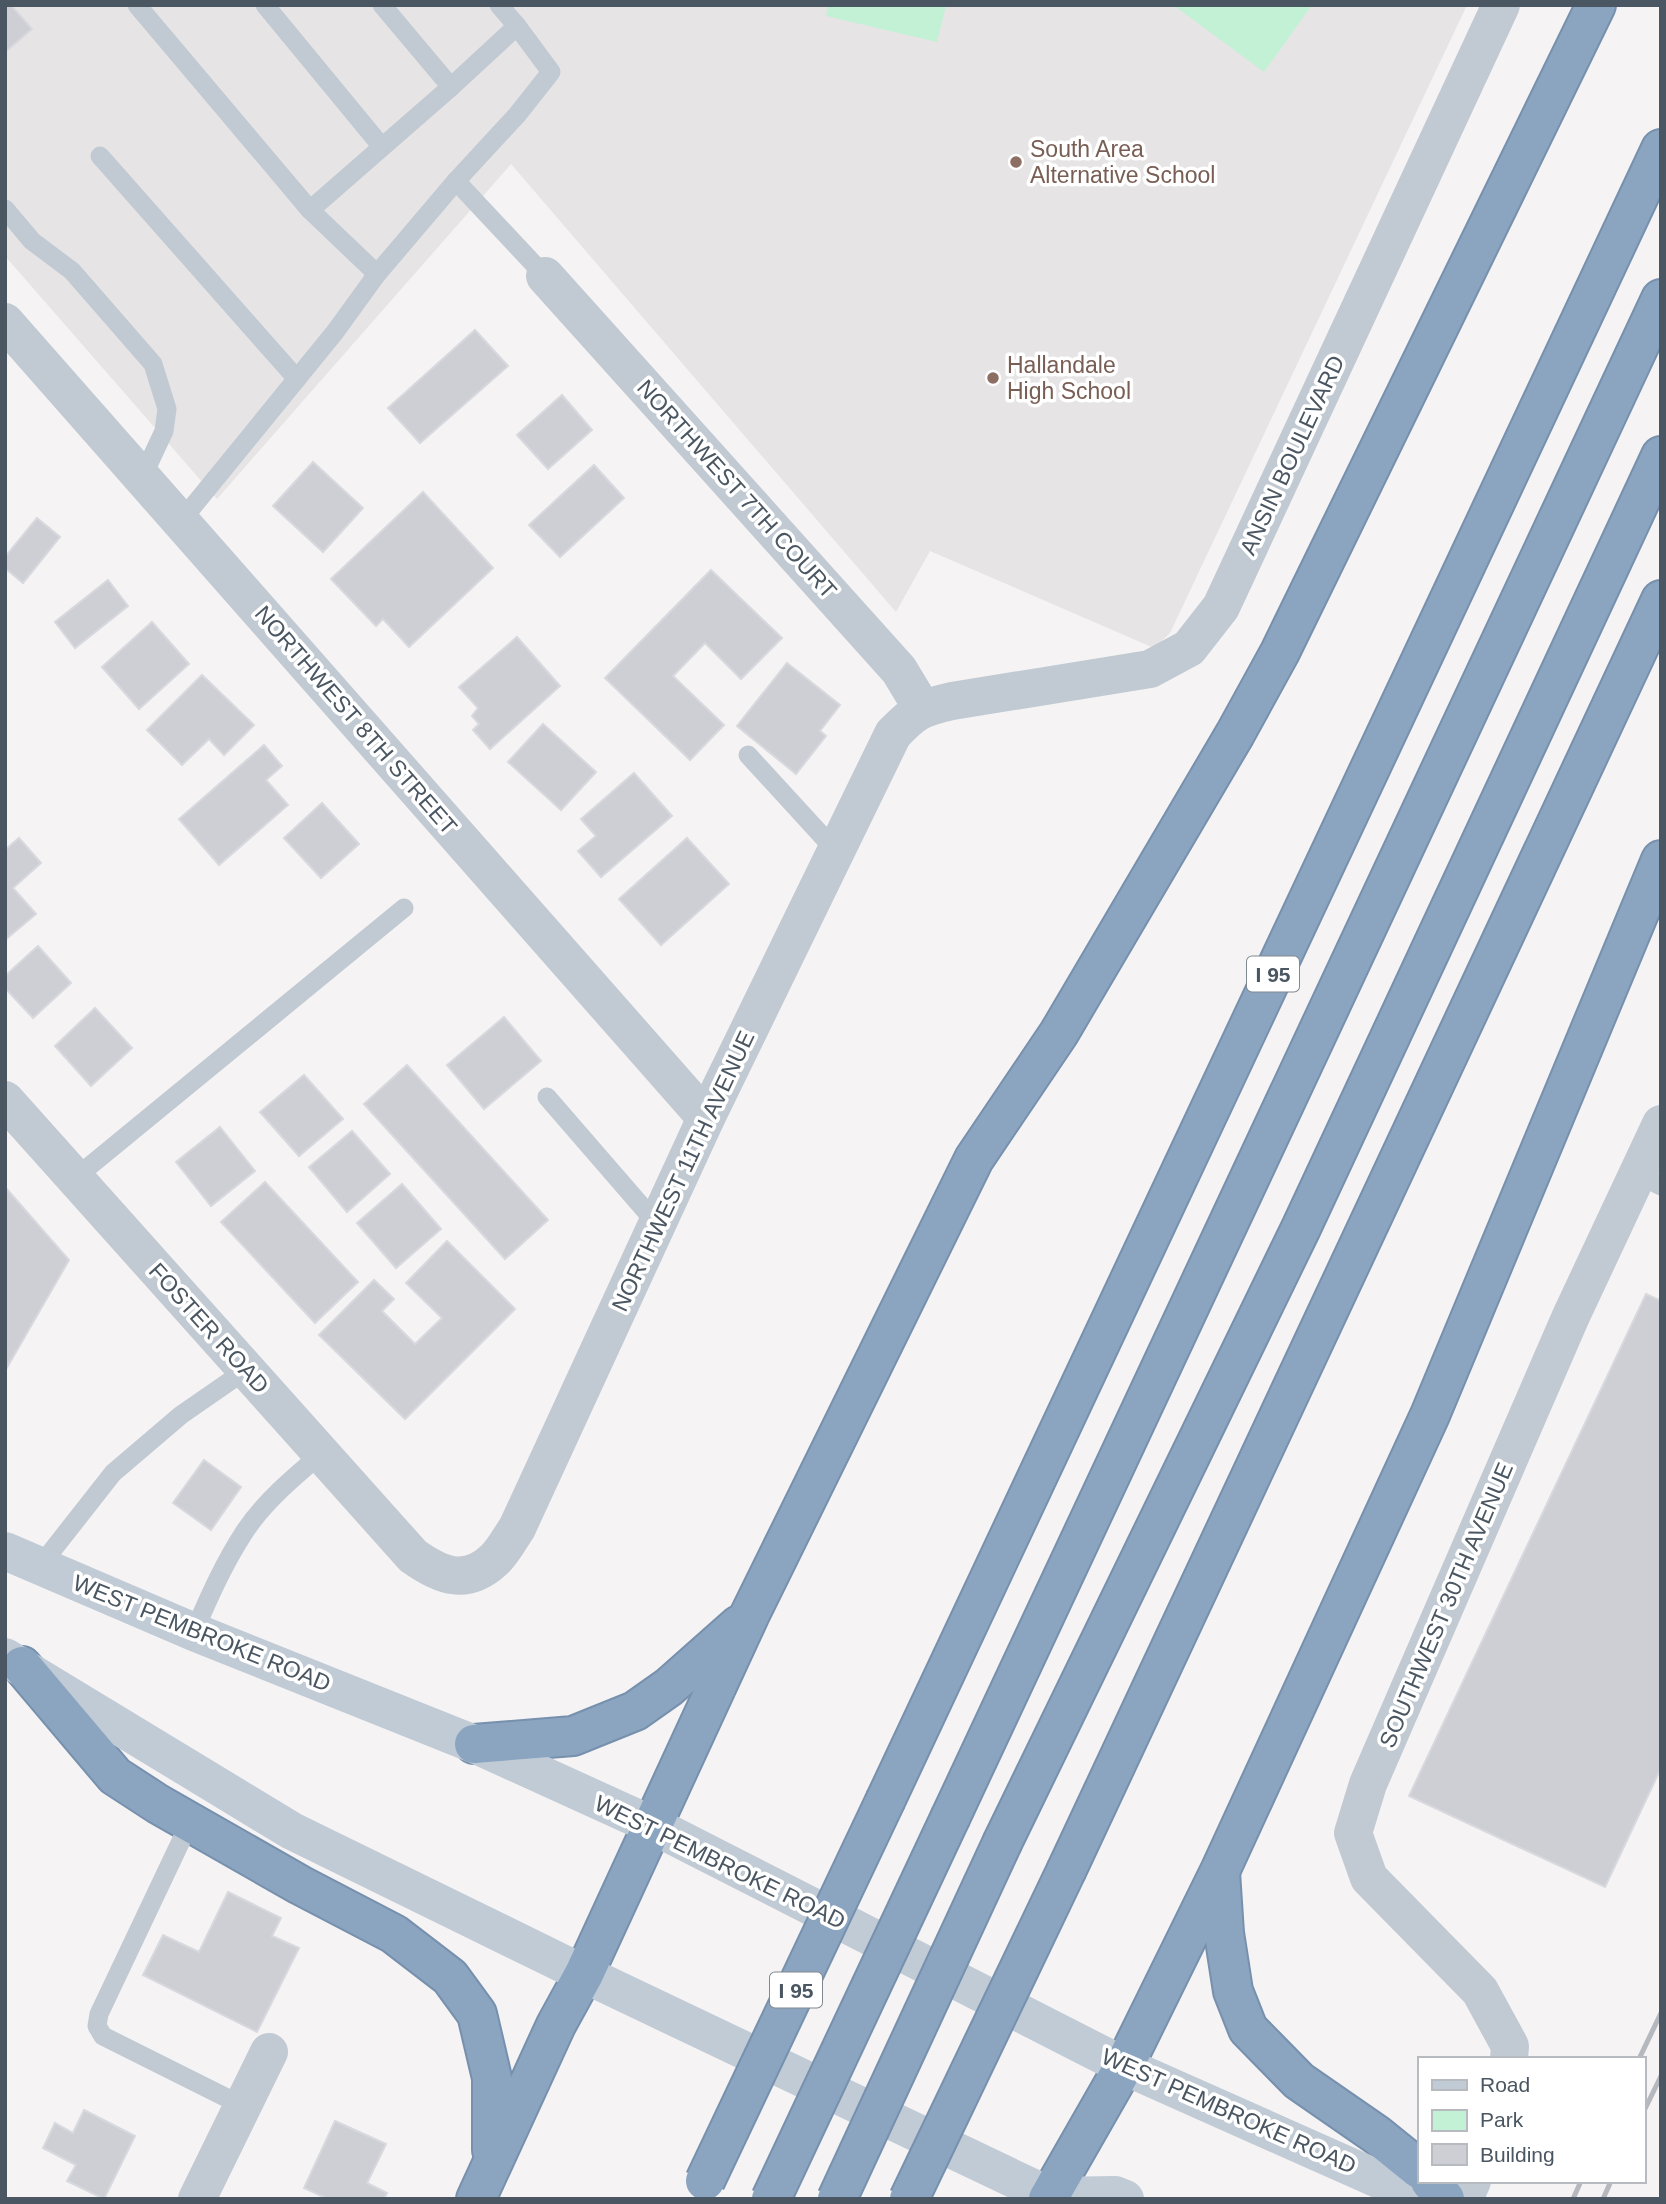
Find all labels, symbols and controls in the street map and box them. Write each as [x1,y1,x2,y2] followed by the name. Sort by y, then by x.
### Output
[1030,136,1215,188] place label: South Area Alternative School
[1008,154,1024,170] marker: South Area Alternative School
[1234,351,1350,559] street label: ANSIN BOULEVARD
[1007,352,1131,404] place label: Hallandale High School
[985,370,1001,386] marker: Hallandale High School
[632,374,842,604] street label: NORTHWEST 7TH COURT
[250,600,462,840] street label: NORTHWEST 8TH STREET
[1247,956,1299,992] road number: I 95
[606,1027,760,1315] street label: NORTHWEST 11TH AVENUE
[144,1258,274,1398] street label: FOSTER ROAD
[1374,1459,1518,1751] street label: SOUTHWEST 30TH AVENUE
[69,1569,335,1697] street label: WEST PEMBROKE ROAD
[590,1790,850,1934] street label: WEST PEMBROKE ROAD
[770,1972,822,2008] road number: I 95
[1098,2043,1360,2179] street label: WEST PEMBROKE ROAD
[1418,2057,1645,2183] legend
[1480,2073,1530,2096] text: Road
[1480,2108,1524,2131] text: Park
[1480,2143,1555,2166] text: Building

